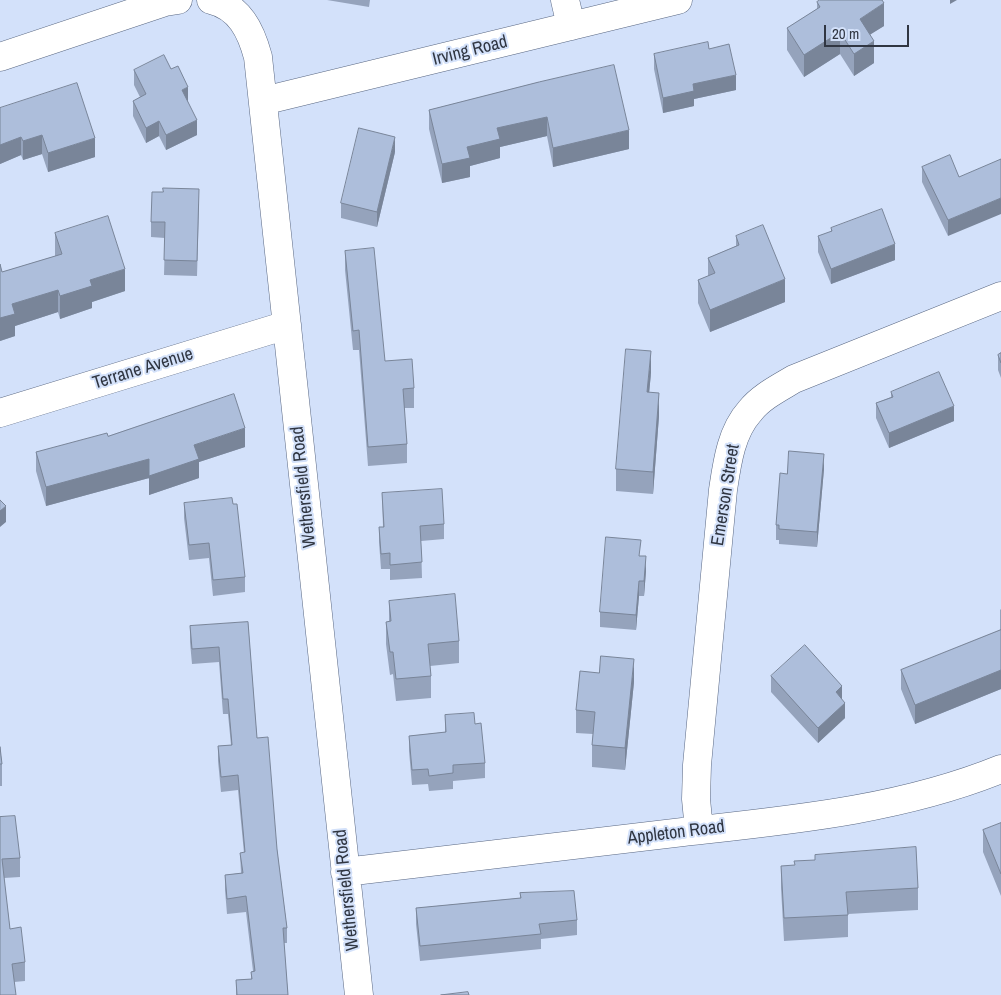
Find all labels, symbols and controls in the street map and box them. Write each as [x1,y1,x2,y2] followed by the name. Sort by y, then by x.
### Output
[826,15,911,47] scale bar
[832,23,859,44] text: 20 m
[430,31,510,71] street label: Irving Road
[90,343,196,395] street label: Terrane Avenue
[287,425,321,549] street label: Wethersfield Road
[707,443,745,547] street label: Emerson Street
[626,816,726,850] street label: Appleton Road
[330,828,364,952] street label: Wethersfield Road

